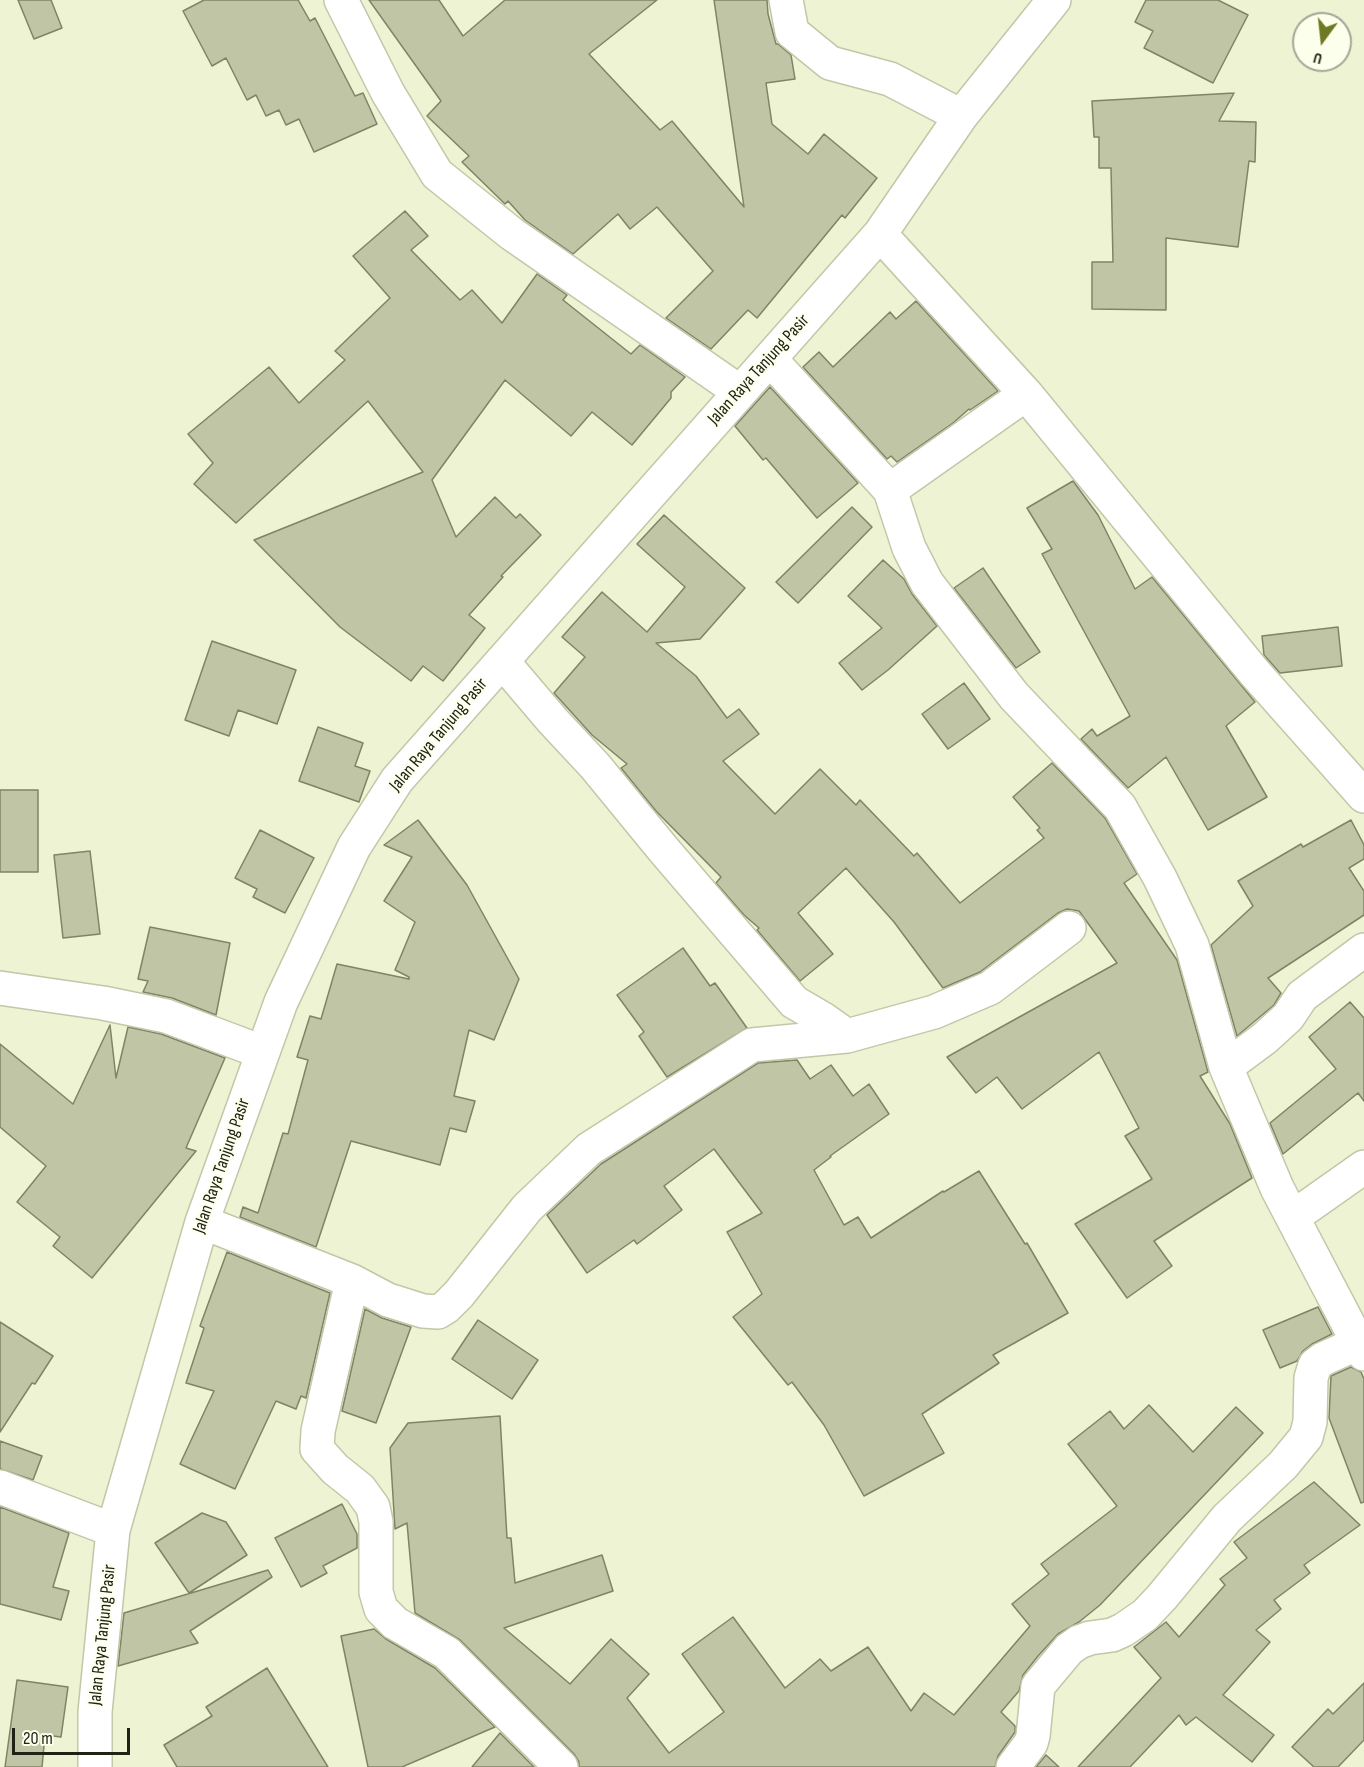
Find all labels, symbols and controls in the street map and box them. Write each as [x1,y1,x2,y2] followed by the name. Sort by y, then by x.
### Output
[1292,12,1352,72] north arrow
[1311,48,1324,68] text: U
[704,310,814,430] street label: Jalan Raya Tanjung Pasir
[385,674,493,796] street label: Jalan Raya Tanjung Pasir
[189,1096,255,1236] street label: Jalan Raya Tanjung Pasir
[85,1564,121,1706] street label: Jalan Raya Tanjung Pasir
[15,1716,134,1754] scale bar
[23,1728,53,1749] text: 20 m

